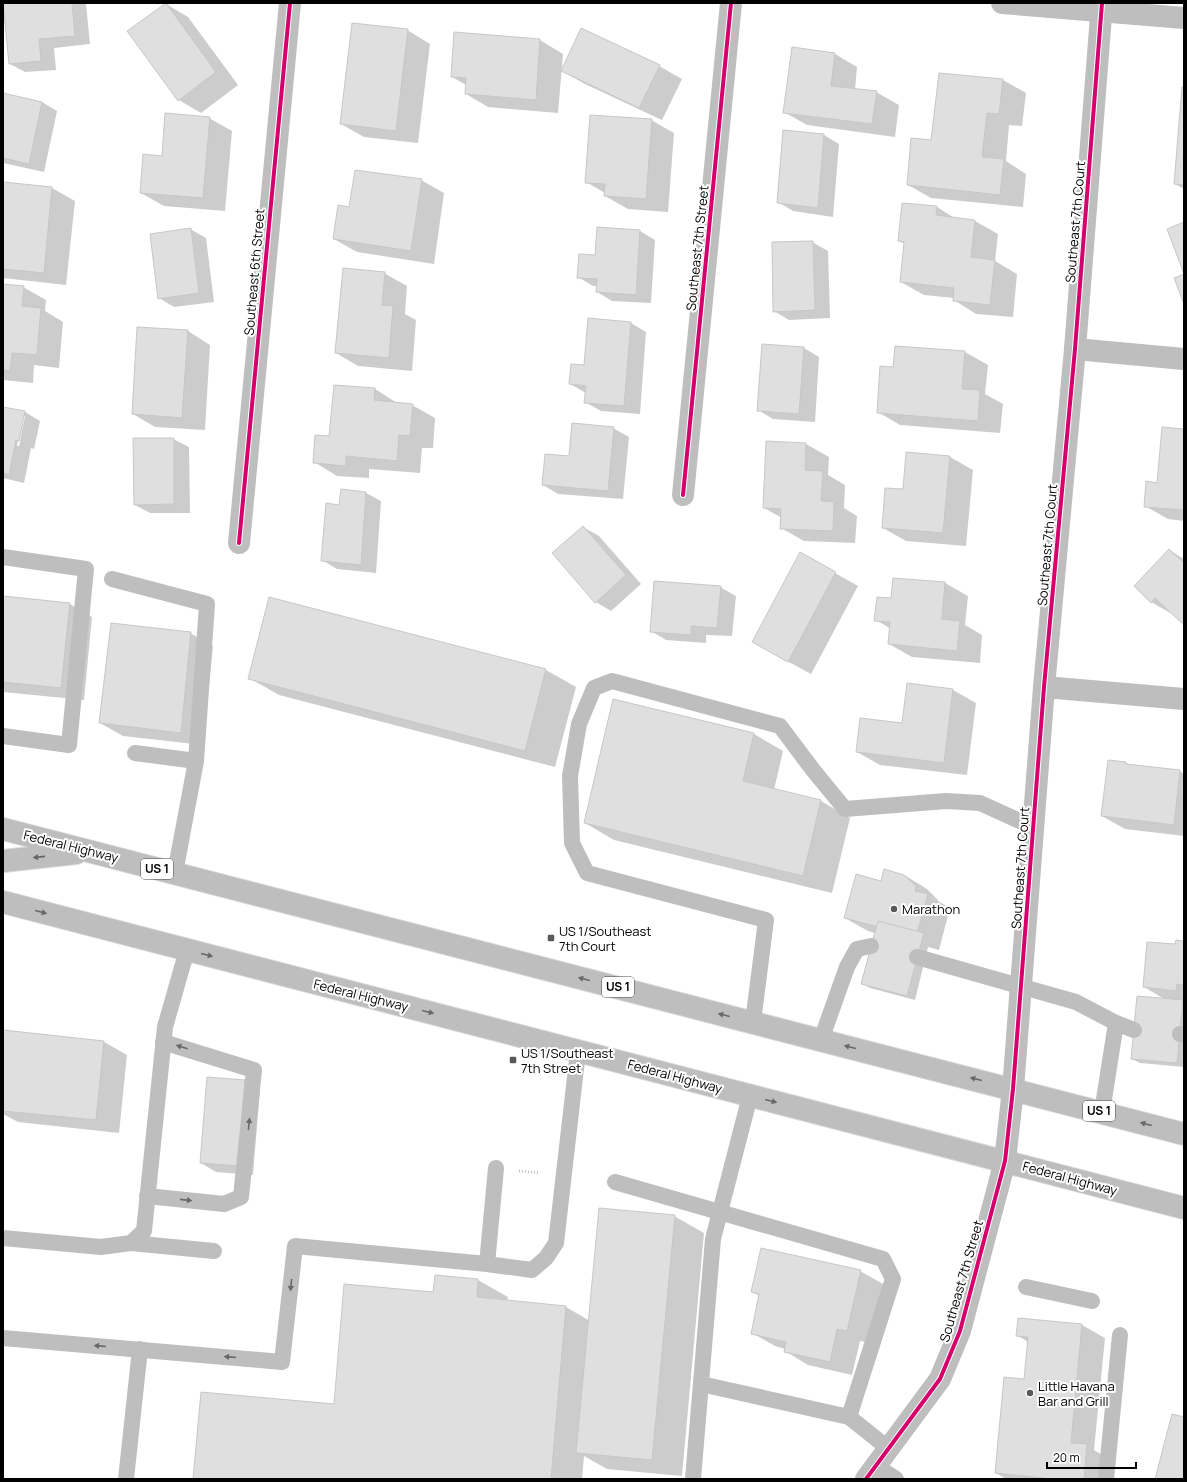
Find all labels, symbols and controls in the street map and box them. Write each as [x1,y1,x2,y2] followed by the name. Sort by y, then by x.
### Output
[1061,160,1089,284] street label: Southeast 7th Court
[681,184,713,312] street label: Southeast 7th Street
[239,208,269,336] street label: Southeast 6th Street
[1033,483,1061,607] street label: Southeast 7th Court
[1007,806,1033,930] street label: Southeast 7th Court
[22,826,120,867] street label: Federal Highway
[33,854,45,860] one-way arrow
[141,859,173,879] road number: US 1
[902,900,960,918] place label: Marathon
[889,904,899,914] marker: Marathon
[35,909,47,915] one-way arrow
[559,922,652,955] place label: US 1/Southeast 7th Court
[546,933,556,943] marker: US 1/Southeast 7th Court
[201,953,213,959] one-way arrow
[312,975,410,1016] street label: Federal Highway
[578,975,591,981] one-way arrow
[602,977,634,997] road number: US 1
[422,1009,434,1015] one-way arrow
[718,1011,730,1017] one-way arrow
[176,1044,188,1050] one-way arrow
[521,1044,614,1077] place label: US 1/Southeast 7th Street
[844,1044,856,1050] one-way arrow
[508,1055,518,1065] marker: US 1/Southeast 7th Street
[626,1055,724,1097] street label: Federal Highway
[969,1076,982,1082] one-way arrow
[765,1098,777,1104] one-way arrow
[1083,1101,1115,1121] road number: US 1
[245,1118,252,1131] one-way arrow
[1140,1120,1153,1126] one-way arrow
[1021,1157,1119,1199] street label: Federal Highway
[180,1197,192,1203] one-way arrow
[935,1218,987,1344] street label: Southeast 7th Street
[287,1279,294,1291] one-way arrow
[94,1343,106,1349] one-way arrow
[224,1354,236,1360] one-way arrow
[1038,1377,1115,1410] place label: Little Havana Bar and Grill
[1025,1388,1035,1398] marker: Little Havana Bar and Grill
[1047,1444,1136,1470] scale bar
[1053,1449,1080,1466] text: 20 m

